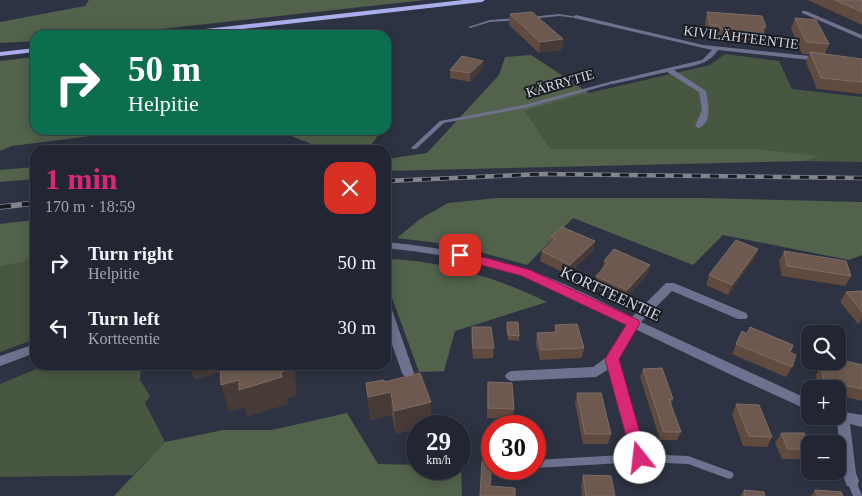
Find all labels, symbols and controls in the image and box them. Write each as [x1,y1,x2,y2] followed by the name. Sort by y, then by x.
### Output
[683,22,799,52] street label: KIVILÄHTEENTIE
[45,50,110,115] icon: right
[128,50,201,89] text: 50 m
[524,66,596,100] street label: KÄRRYTIE
[128,91,199,116] text: Helpitie
[45,162,118,195] text: 1 min
[324,162,376,214] button: close
[45,198,135,215] text: 170 m · 18:59
[439,234,481,276] pin
[446,241,474,269] icon: arrive
[88,243,173,264] text: Turn right
[45,249,73,277] icon: right
[337,252,376,273] text: 50 m
[558,263,663,324] street label: KORTTEENTIE
[88,265,140,282] text: Helpitie
[88,308,160,329] text: Turn left
[45,314,73,342] icon: left
[337,317,376,338] text: 30 m
[801,325,846,480] map controls
[801,325,846,370] button: search
[88,330,160,347] text: Kortteentie
[801,380,846,425] button: +
[481,415,546,480] speed limit sign: 30
[426,428,451,455] text: 29
[613,431,665,483] position arrow
[801,435,846,480] button: −
[426,453,451,467] text: km/h

